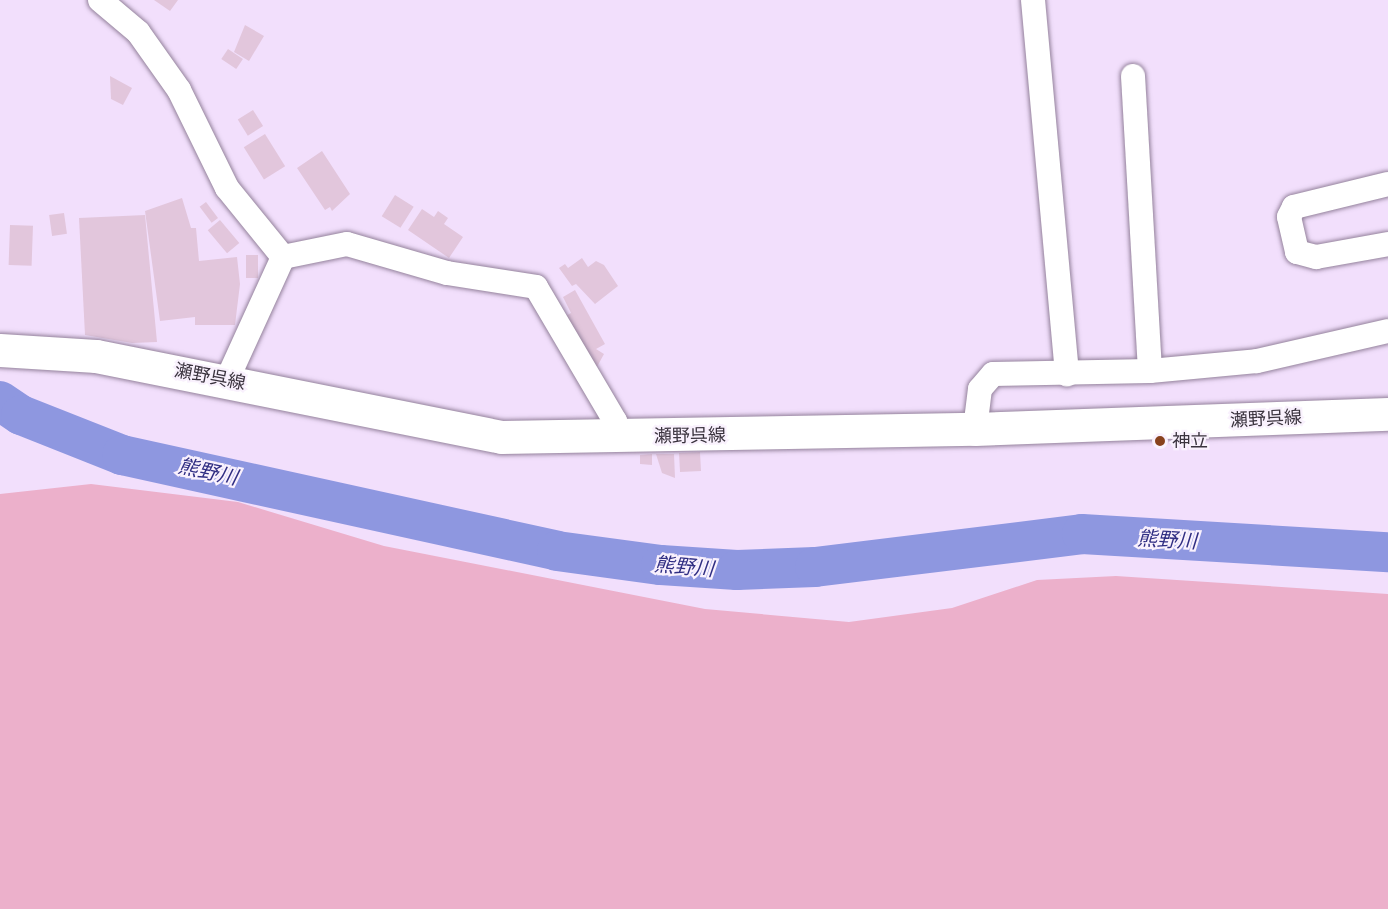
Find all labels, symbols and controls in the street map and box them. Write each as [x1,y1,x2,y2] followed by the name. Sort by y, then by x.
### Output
[173,360,247,394] street label: 瀬野呉線
[1229,406,1303,432] street label: 瀬野呉線
[654,425,726,447] street label: 瀬野呉線
[1172,430,1208,452] place label: 神立
[1153,434,1167,448] marker: 神立
[176,453,240,489] water label: 熊野川
[1136,525,1198,553] water label: 熊野川
[653,551,715,581] water label: 熊野川

